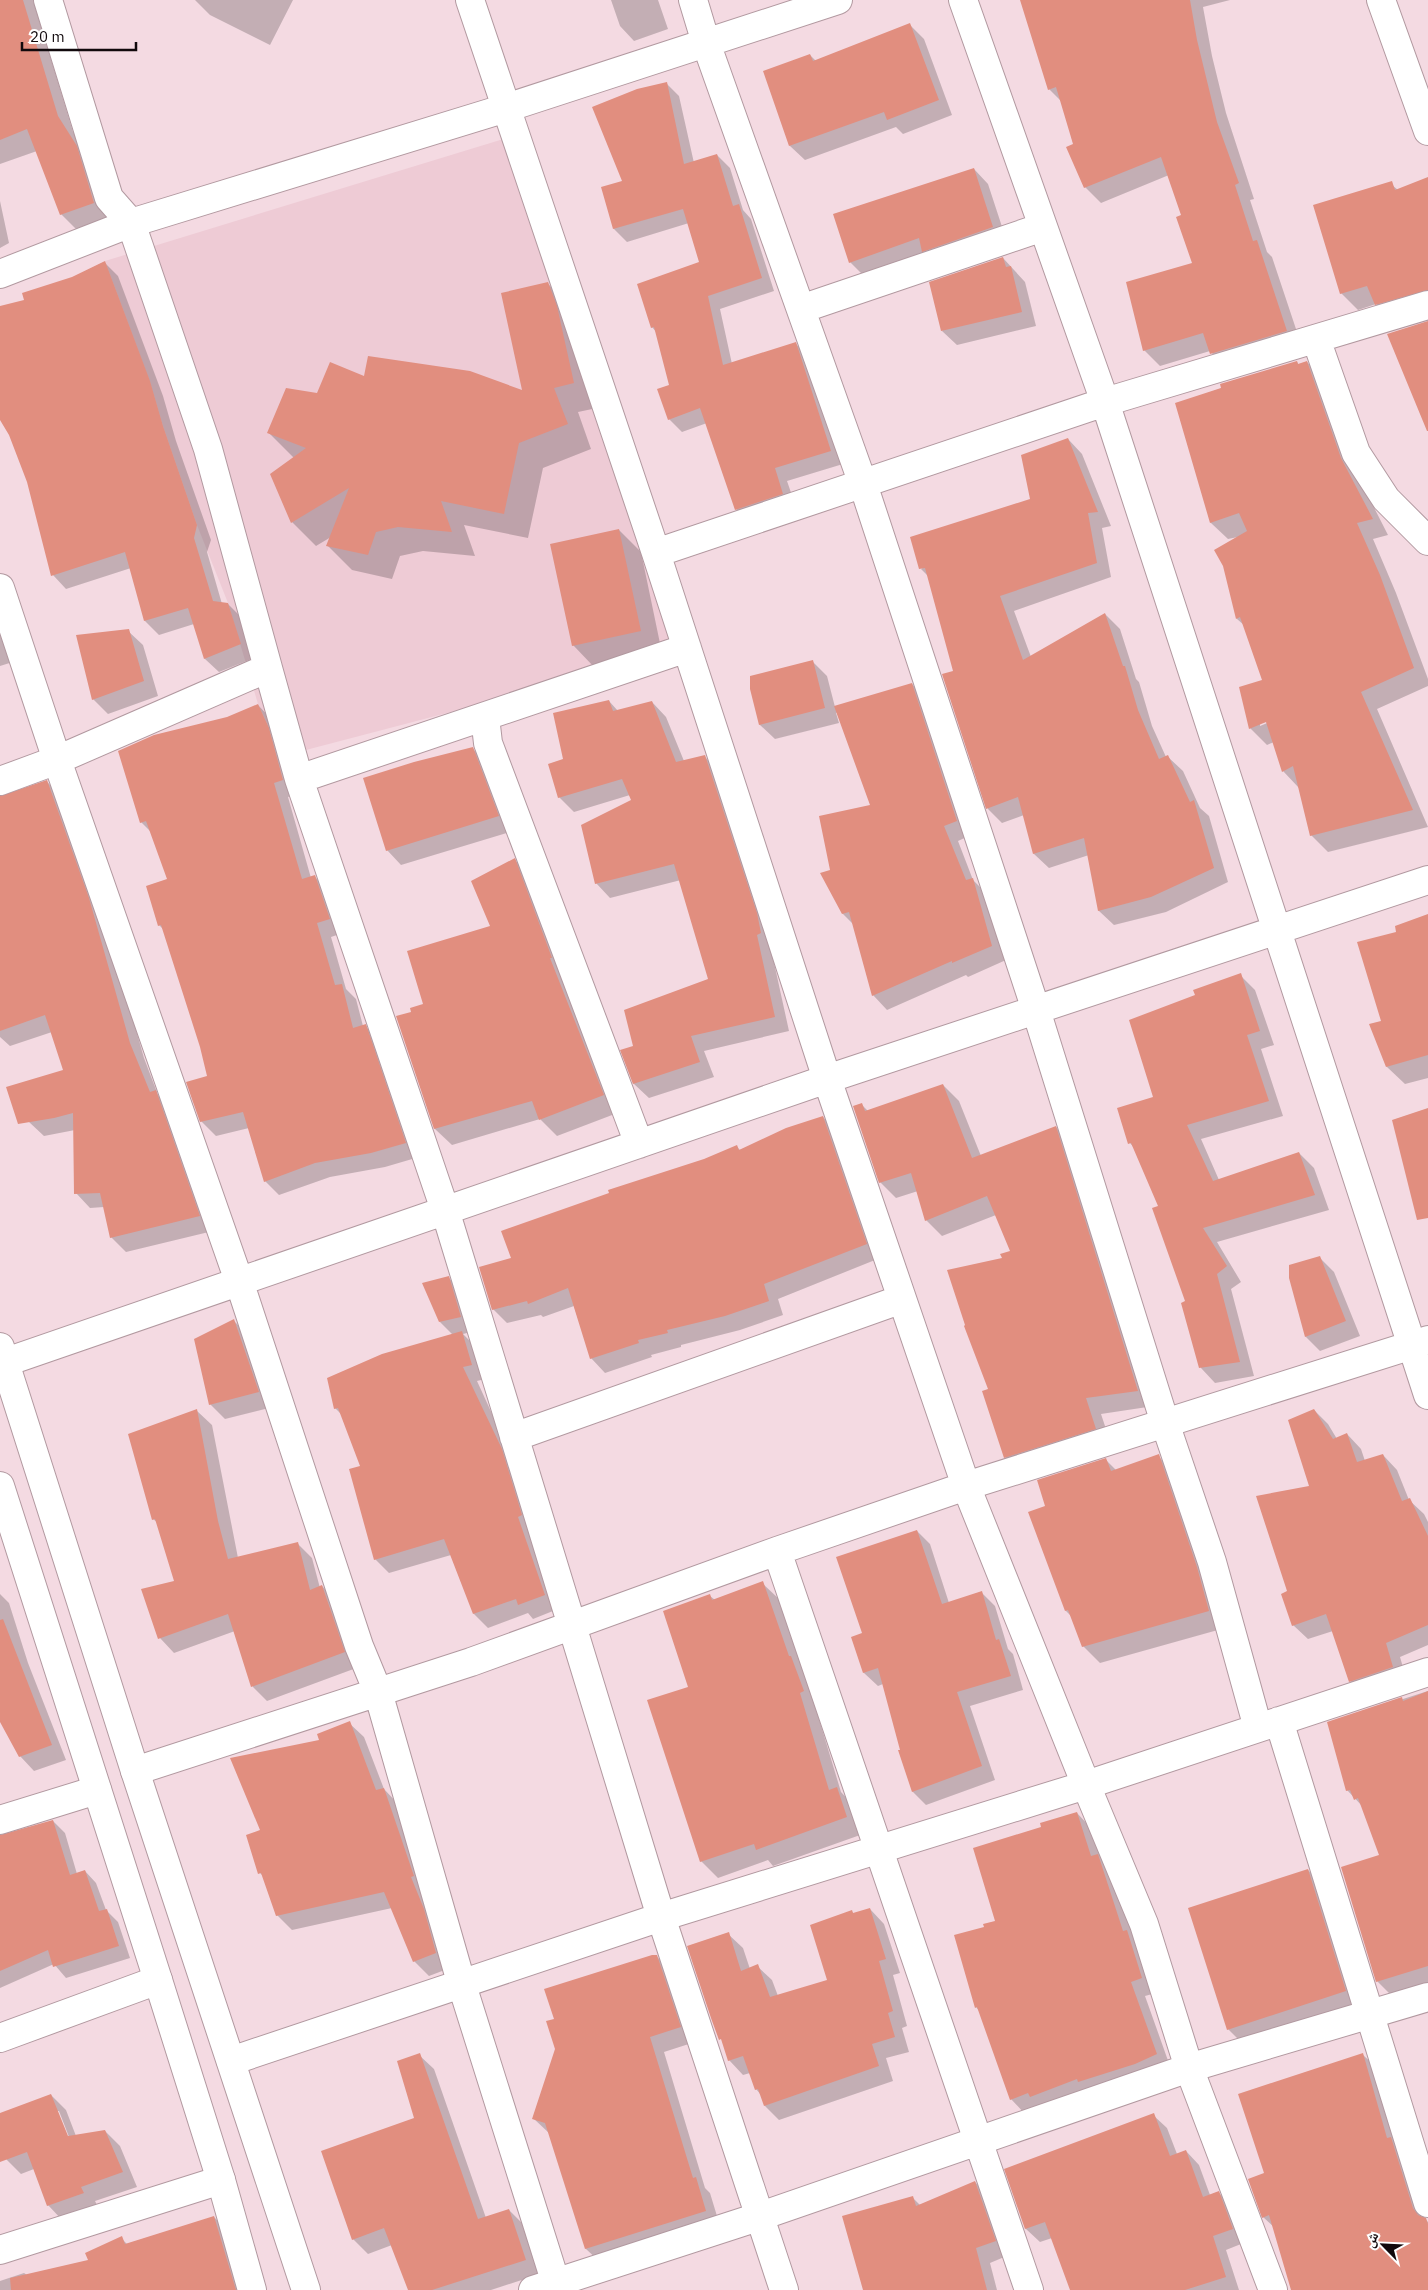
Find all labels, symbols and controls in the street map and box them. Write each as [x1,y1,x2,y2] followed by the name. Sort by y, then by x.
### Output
[22,20,136,52] scale bar
[30,27,65,46] text: 20 m
[1358,2220,1408,2270] north arrow
[1360,2229,1382,2250] text: ش

